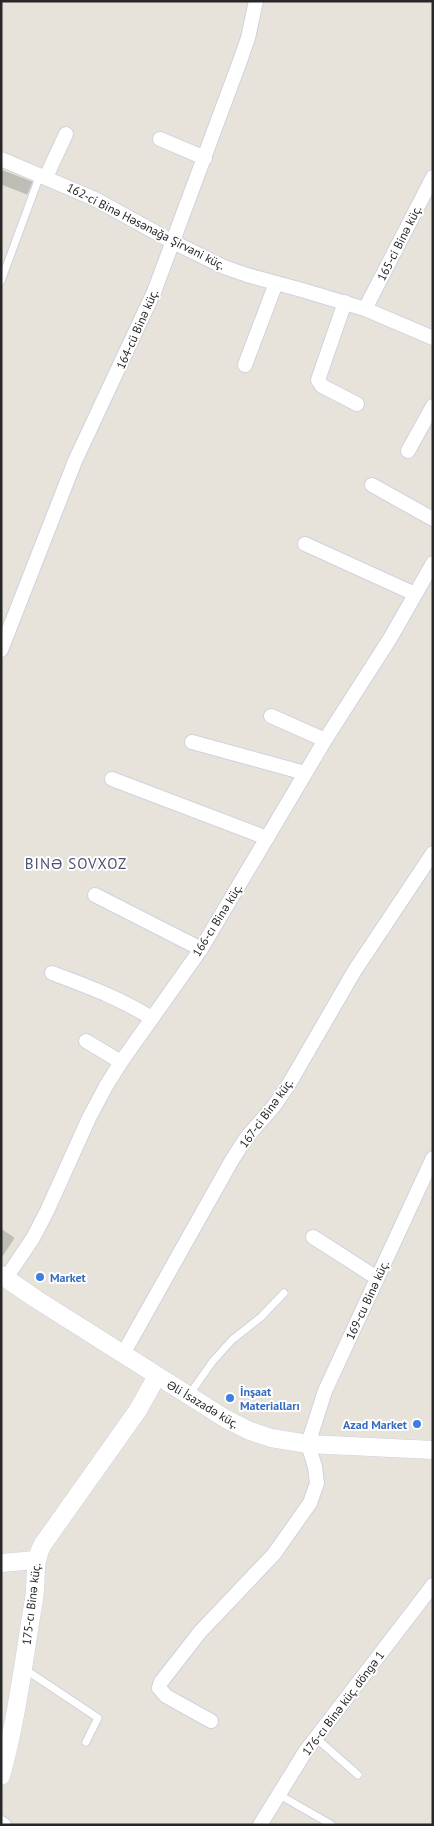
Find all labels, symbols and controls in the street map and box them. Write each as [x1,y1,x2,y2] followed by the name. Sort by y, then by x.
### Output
[64,179,228,273] street label: 162-ci Binə Həsənağa Şirvani küç.
[374,203,424,283] street label: 165-ci Binə küç.
[113,287,161,371] street label: 164-cü Binə küç.
[25,854,127,873] district label: BINƏ SOVXOZ
[189,881,245,959] street label: 166-cı Binə küç.
[236,1075,296,1151] street label: 167-ci Binə küç.
[342,1258,392,1342] street label: 169-cu Binə küç.
[50,1270,87,1285] place label: Market
[34,1271,46,1283] marker: Market
[164,1377,242,1431] street label: Əli İsazadə küç.
[240,1384,300,1413] place label: İnşaat Materialları
[224,1392,236,1404] marker: İnşaat Materialları
[343,1417,408,1432] place label: Azad Market
[411,1418,423,1430] marker: Azad Market
[19,1562,43,1646] street label: 175-cı Binə küç.
[299,1648,387,1758] street label: 176-cı Binə küç. döngə 1

